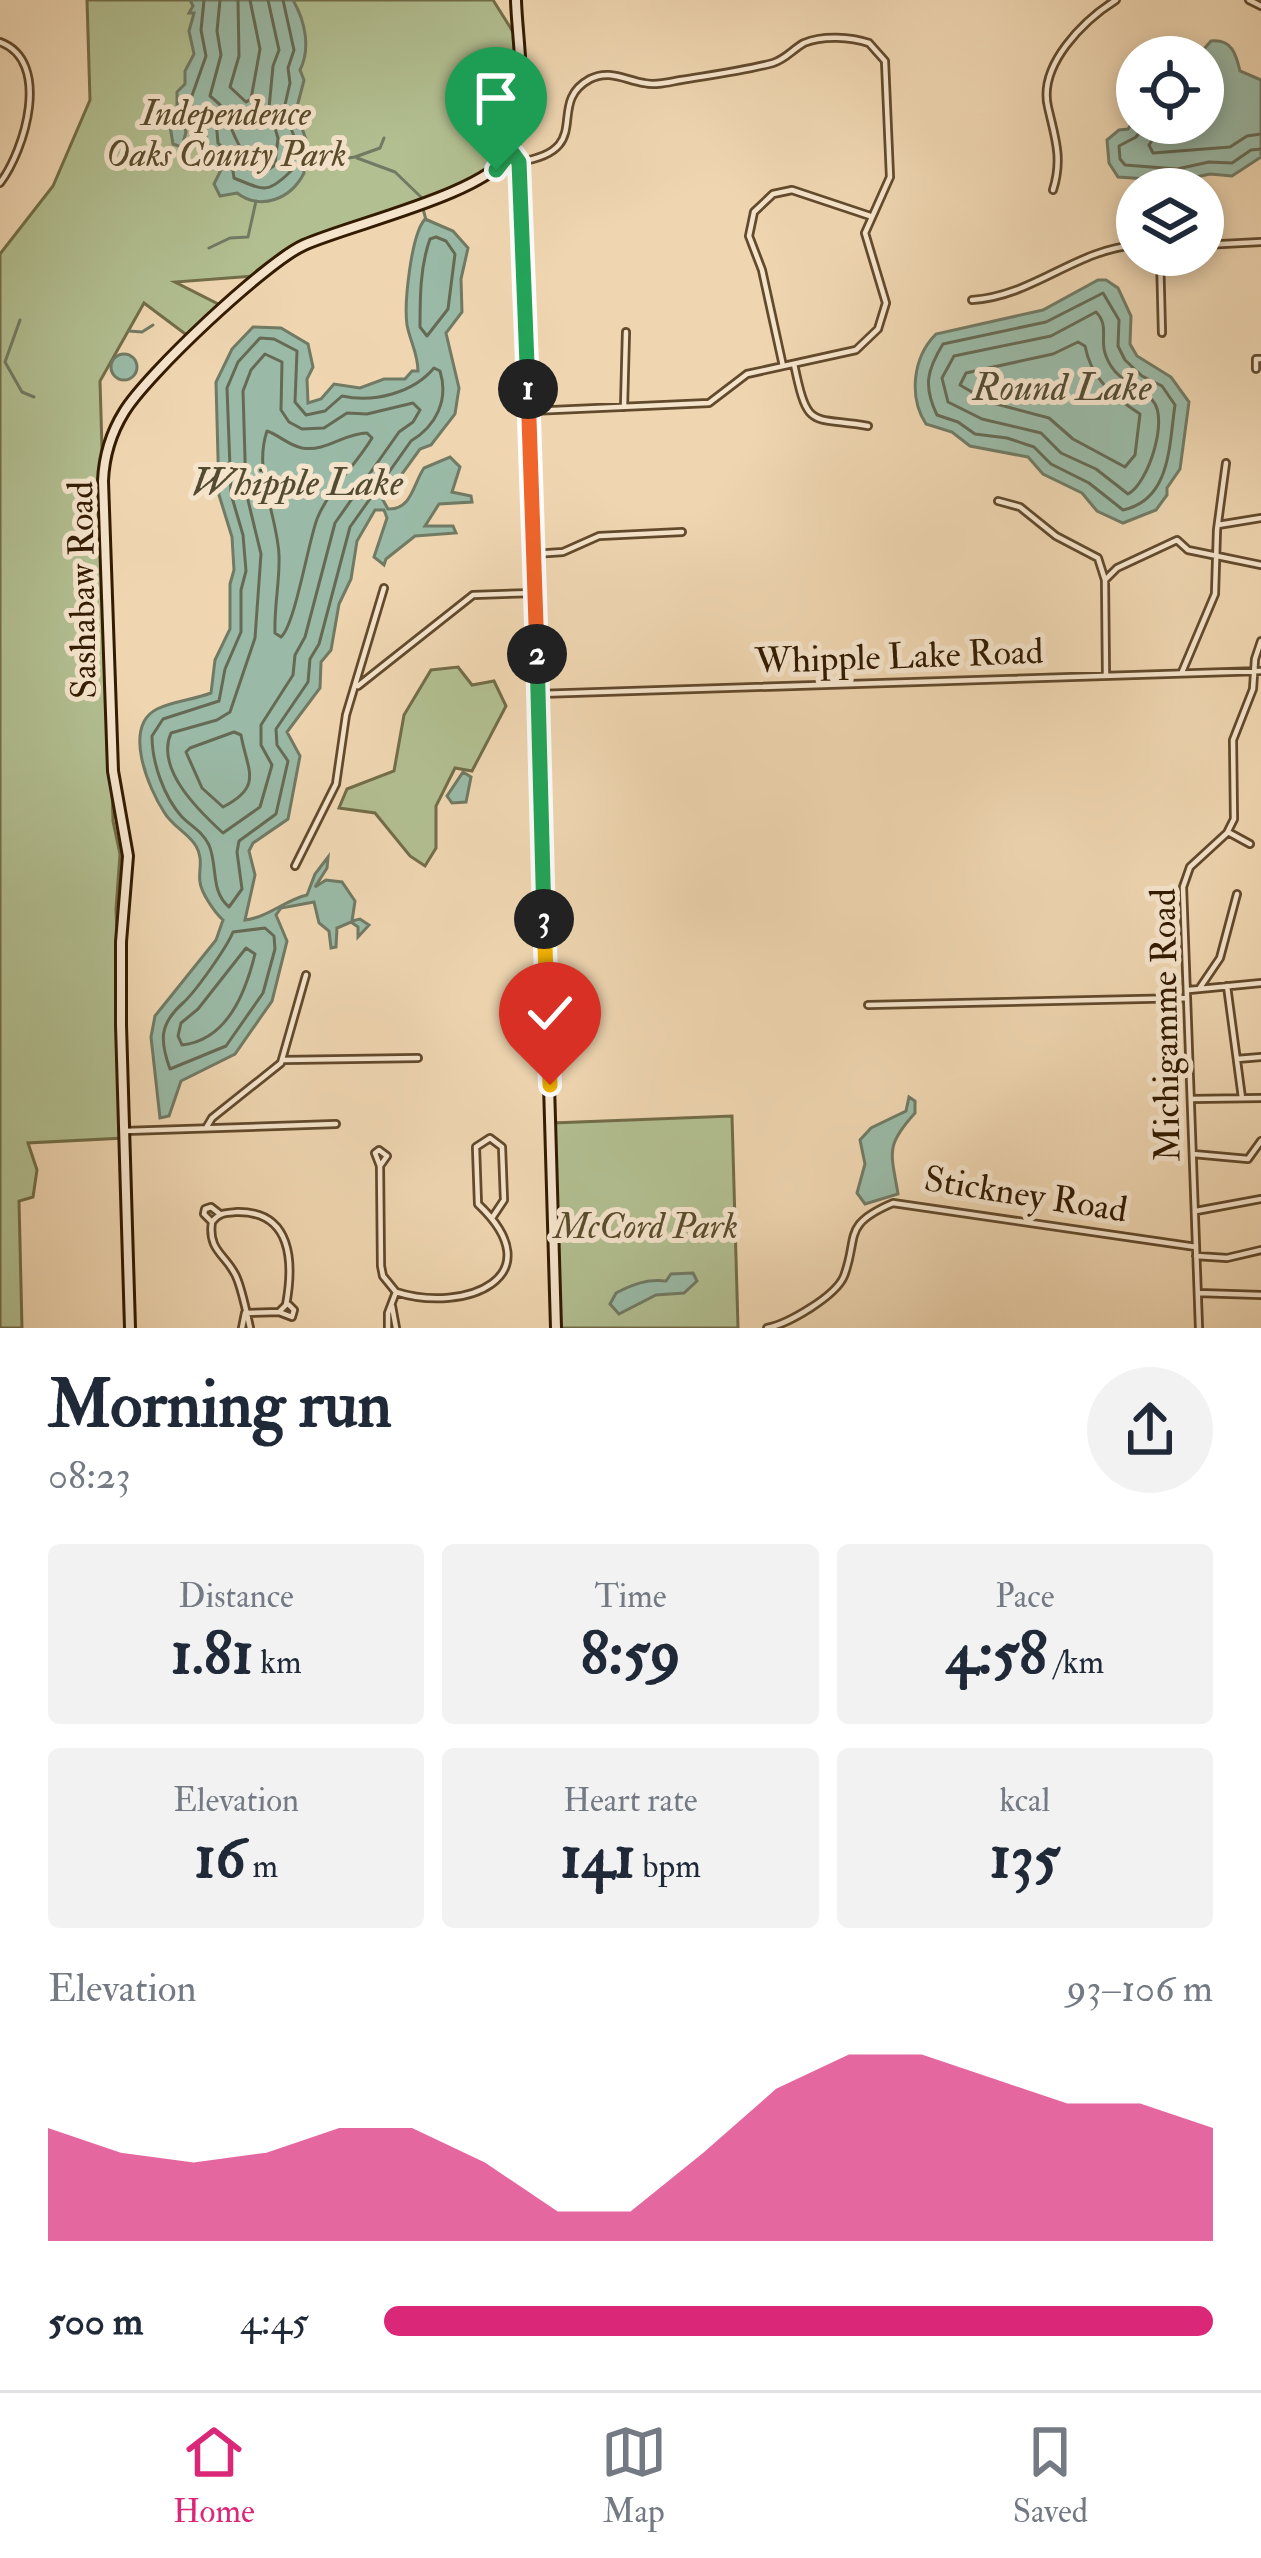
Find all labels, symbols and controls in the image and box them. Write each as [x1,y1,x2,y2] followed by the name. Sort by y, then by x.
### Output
[1116,36,1224,276] map controls
[1116,36,1224,144] button: locate
[445,47,547,170] pin
[463,65,529,131] icon: arrive
[105,91,347,177] park label: Independence Oaks County Park
[1116,168,1224,276] button: layers
[498,359,558,419] pin: 1
[972,363,1152,412] water label: Round Lake
[522,368,534,409] text: 1
[191,458,404,507] water label: Whipple Lake
[58,480,107,699] street label: Sashabaw Road
[507,624,567,684] pin: 2
[753,629,1044,684] street label: Whipple Lake Road
[529,633,545,674] text: 2
[1141,888,1190,1162] street label: Michigamme Road
[514,889,574,949] pin: 3
[538,898,550,939] text: 3
[499,962,601,1085] pin
[517,980,583,1046] icon: check
[921,1156,1131,1233] street label: Stickney Road
[552,1204,738,1249] park label: McCord Park
[48,1364,392,1447] text: Morning run
[1087,1367,1213,1493] button: share
[48,1451,131,1500] text: 08:23
[179,1576,294,1617] text: Distance
[594,1576,667,1617] text: Time
[995,1576,1054,1617] text: Pace
[171,1617,253,1692] text: 1.81
[580,1617,681,1692] text: 8:59
[946,1617,1047,1692] text: 4:58
[253,1642,302,1683] text: km
[1047,1642,1104,1683] text: /km
[173,1780,299,1821] text: Elevation
[563,1780,698,1821] text: Heart rate
[1000,1780,1050,1821] text: kcal
[194,1821,246,1896] text: 16
[560,1821,635,1896] text: 141
[989,1821,1060,1896] text: 135
[246,1846,278,1887] text: m
[635,1846,701,1887] text: bpm
[48,1964,197,2013] text: Elevation
[1067,1964,1213,2013] text: 93–106 m
[48,2297,143,2346] text: 500 m
[240,2297,309,2346] text: 4:45
[173,2419,255,2532] tab: Home
[601,2419,667,2532] tab: Map
[1013,2419,1088,2532] tab: Saved

